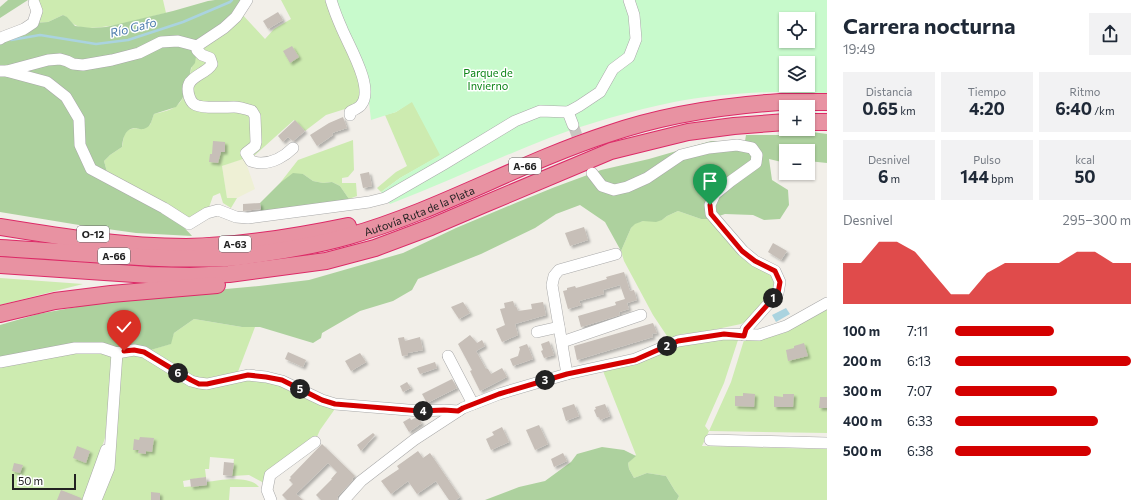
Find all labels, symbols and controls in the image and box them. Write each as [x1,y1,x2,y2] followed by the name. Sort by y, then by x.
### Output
[779,12,815,180] map controls
[779,12,815,48] button: locate
[843,12,1015,39] text: Carrera nocturna
[1089,13,1131,55] button: share
[108,14,158,40] water label: Río Gafo
[843,41,875,57] text: 19:49
[779,56,815,92] button: layers
[463,66,513,92] park label: Parque de Invierno
[866,85,912,98] text: Distancia
[968,85,1006,98] text: Tiempo
[1070,85,1100,98] text: Ritmo
[862,98,898,119] text: 0.65
[969,98,1005,119] text: 4:20
[1055,98,1092,119] text: 6:40
[779,100,815,136] button: +
[898,104,916,117] text: km
[1092,104,1115,117] text: /km
[779,144,815,180] button: −
[868,153,910,166] text: Desnivel
[973,153,1001,166] text: Pulso
[1075,153,1095,166] text: kcal
[509,158,541,174] road number: A-66
[693,164,727,205] pin
[878,166,888,187] text: 6
[960,166,989,187] text: 144
[1074,166,1096,187] text: 50
[699,170,721,192] icon: arrive
[888,172,900,185] text: m
[989,172,1014,185] text: bpm
[362,183,476,238] street label: Autovía Ruta de la Plata
[843,212,893,228] text: Desnivel
[1063,212,1131,228] text: 295–300 m
[77,226,109,242] road number: O-12
[219,236,251,252] road number: A-63
[98,248,130,264] road number: A-66
[763,288,783,308] pin: 1
[771,291,775,304] text: 1
[107,310,141,351] pin
[113,316,135,338] icon: check
[843,323,880,339] text: 100 m
[907,323,928,339] text: 7:11
[657,336,677,356] pin: 2
[664,339,670,352] text: 2
[843,353,881,369] text: 200 m
[907,353,931,369] text: 6:13
[168,363,188,383] pin: 6
[175,366,181,379] text: 6
[535,370,555,390] pin: 3
[542,373,548,386] text: 3
[290,379,310,399] pin: 5
[297,382,303,395] text: 5
[843,383,882,399] text: 300 m
[907,383,932,399] text: 7:07
[413,401,433,421] pin: 4
[420,404,426,417] text: 4
[843,413,882,429] text: 400 m
[907,413,933,429] text: 6:33
[843,443,882,459] text: 500 m
[907,443,933,459] text: 6:38
[12,472,76,491] scale bar
[18,474,43,487] text: 50 m

